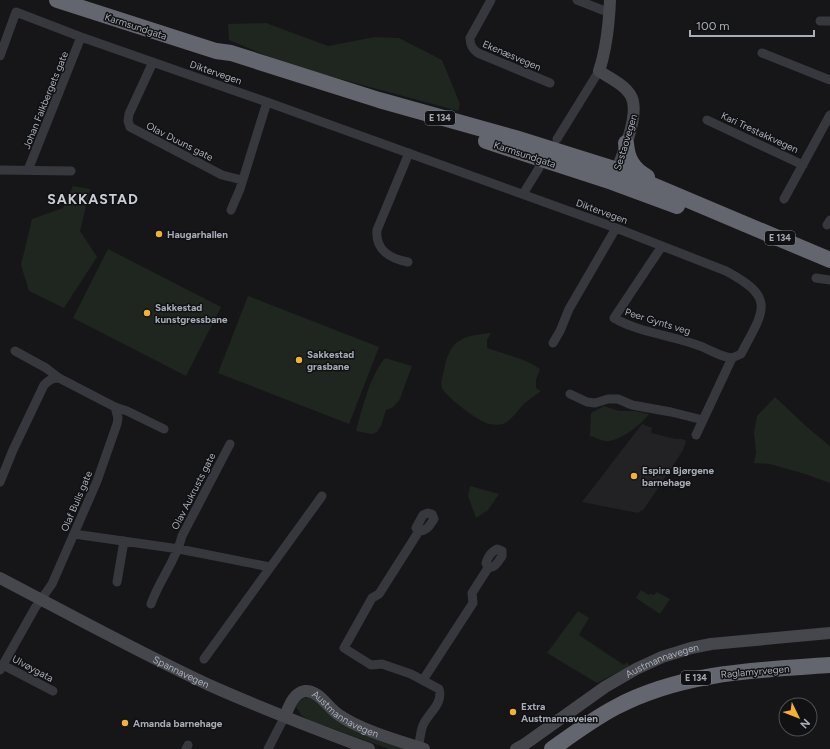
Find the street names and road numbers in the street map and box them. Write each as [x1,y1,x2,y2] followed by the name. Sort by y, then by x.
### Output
[103,10,169,43] street label: Karmsundgata
[480,37,544,74] street label: Ekenæsvegen
[20,49,71,151] street label: Johan Falkbergets gate
[188,58,244,88] street label: Diktervegen
[719,109,801,156] street label: Kari Trestakkvegen
[425,111,455,125] road number: E 134
[611,112,640,172] street label: Sestaovegen
[144,119,216,164] street label: Olav Duuns gate
[492,138,558,171] street label: Karmsundgata
[574,196,630,227] street label: Diktervegen
[765,231,795,245] road number: E 134
[623,305,692,338] street label: Peer Gynts veg
[168,450,219,532] street label: Olav Aukrusts gate
[58,468,95,533] street label: Olaf Bulls gate
[623,641,700,681] street label: Austmannavegen
[10,652,56,685] street label: Ulvøygata
[151,653,212,691] street label: Spannavegen
[720,662,790,681] street label: Raglamyrvegen
[681,671,711,685] road number: E 134
[310,687,381,741] street label: Austmannavegen

